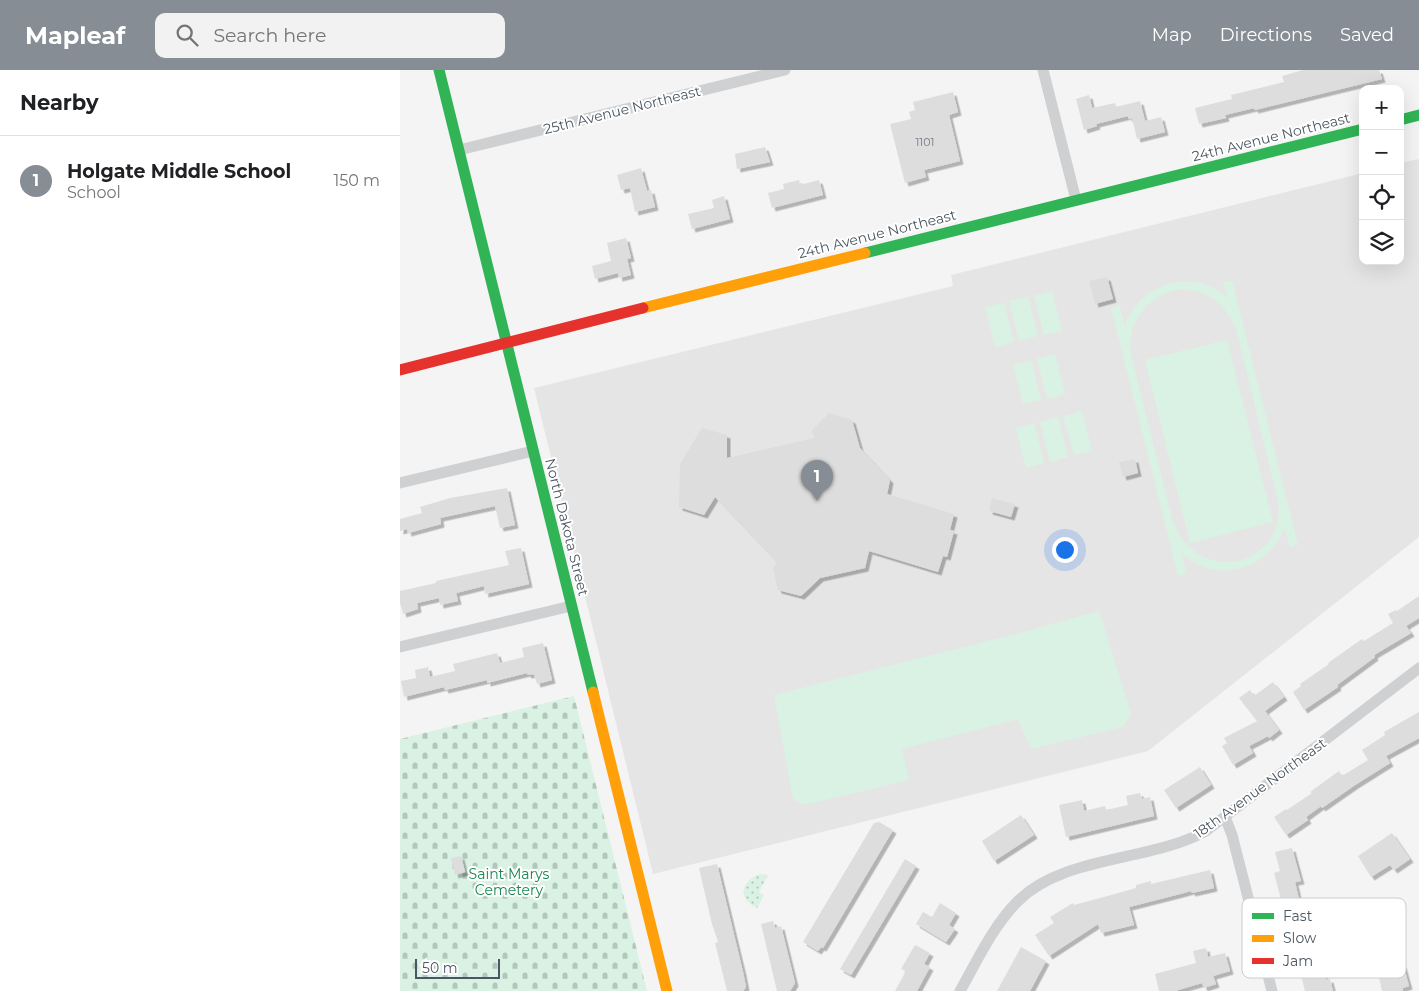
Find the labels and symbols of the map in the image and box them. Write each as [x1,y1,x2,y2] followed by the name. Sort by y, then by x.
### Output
[542,82,703,138] street label: 25th Avenue Northeast
[1190,109,1352,165] street label: 24th Avenue Northeast
[915,135,935,149] house number: 1101
[796,206,958,262] street label: 24th Avenue Northeast
[541,456,593,598] street label: North Dakota Street
[801,460,833,501] pin: 1
[1052,537,1078,563] your location
[1190,734,1330,842] street label: 18th Avenue Northeast
[469,865,550,899] park label: Saint Marys Cemetery
[1242,898,1406,978] legend
[1283,907,1313,925] text: Fast
[1283,929,1317,947] text: Slow
[1282,952,1313,970] text: Jam
[415,956,500,979] scale bar

